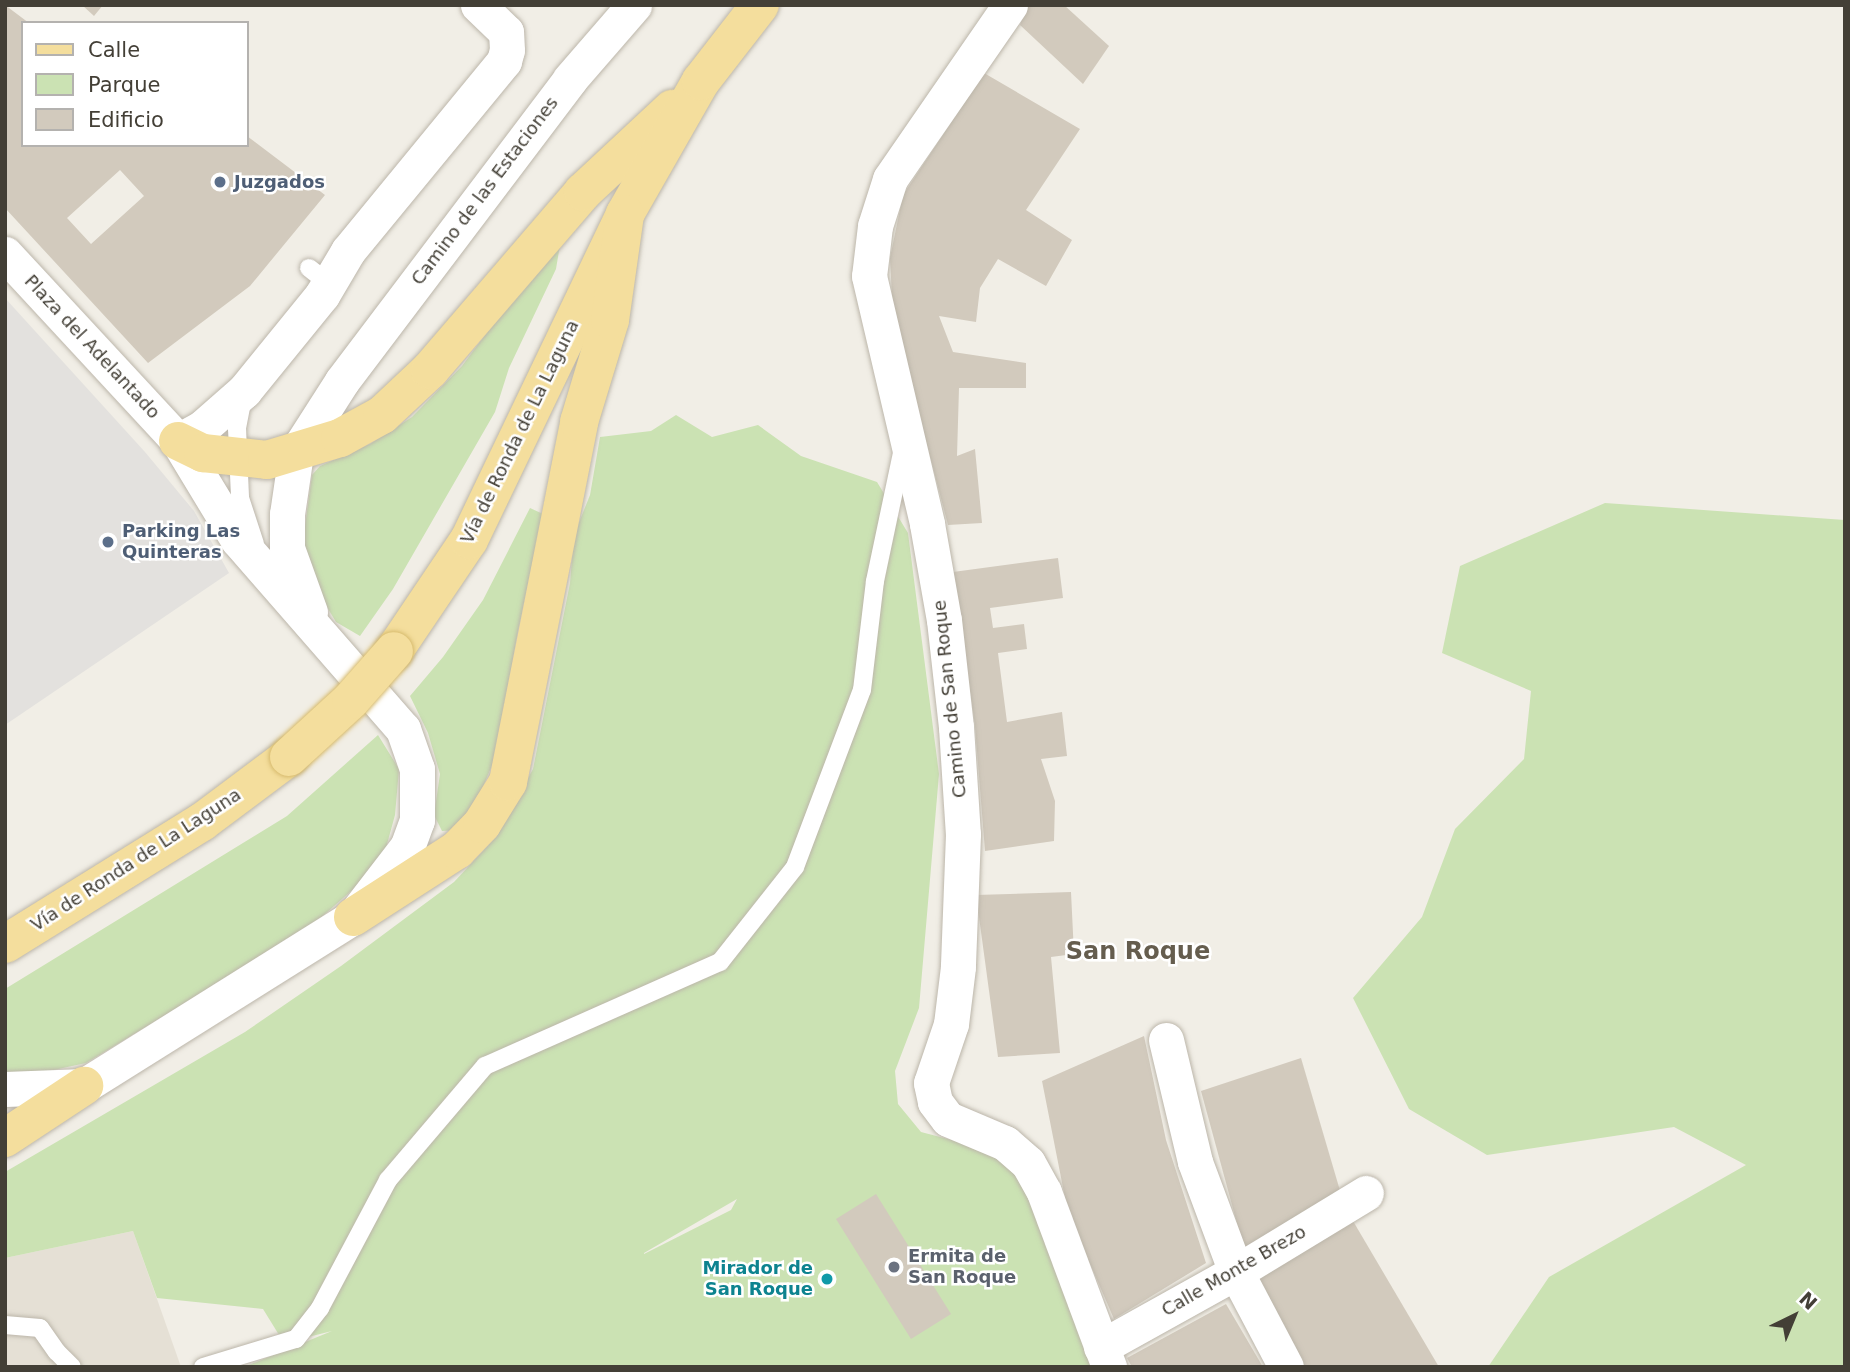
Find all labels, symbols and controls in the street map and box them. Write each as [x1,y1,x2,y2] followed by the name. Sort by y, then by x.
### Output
[21,21,248,147] legend
[88,38,140,62] text: Calle
[88,73,160,97] text: Parque
[407,93,563,289] street label: Camino de las Estaciones
[88,108,164,132] text: Edificio
[234,171,325,193] place label: Juzgados
[212,174,228,190] marker: Juzgados
[20,271,164,423] street label: Plaza del Adelantado
[456,317,584,547] street label: Vía de Ronda de La Laguna
[122,521,240,564] place label: Parking Las Quinteras
[100,534,116,550] marker: Parking Las Quinteras
[929,599,971,799] street label: Camino de San Roque
[27,784,245,936] street label: Vía de Ronda de La Laguna
[1066,938,1210,966] district label: San Roque
[1158,1221,1310,1321] street label: Calle Monte Brezo
[908,1246,1016,1288] place label: Ermita de San Roque
[702,1258,813,1300] place label: Mirador de San Roque
[886,1259,902,1275] marker: Ermita de San Roque
[819,1271,835,1287] marker: Mirador de San Roque
[1759,1281,1829,1351] north arrow
[1795,1287,1822,1314] text: N

